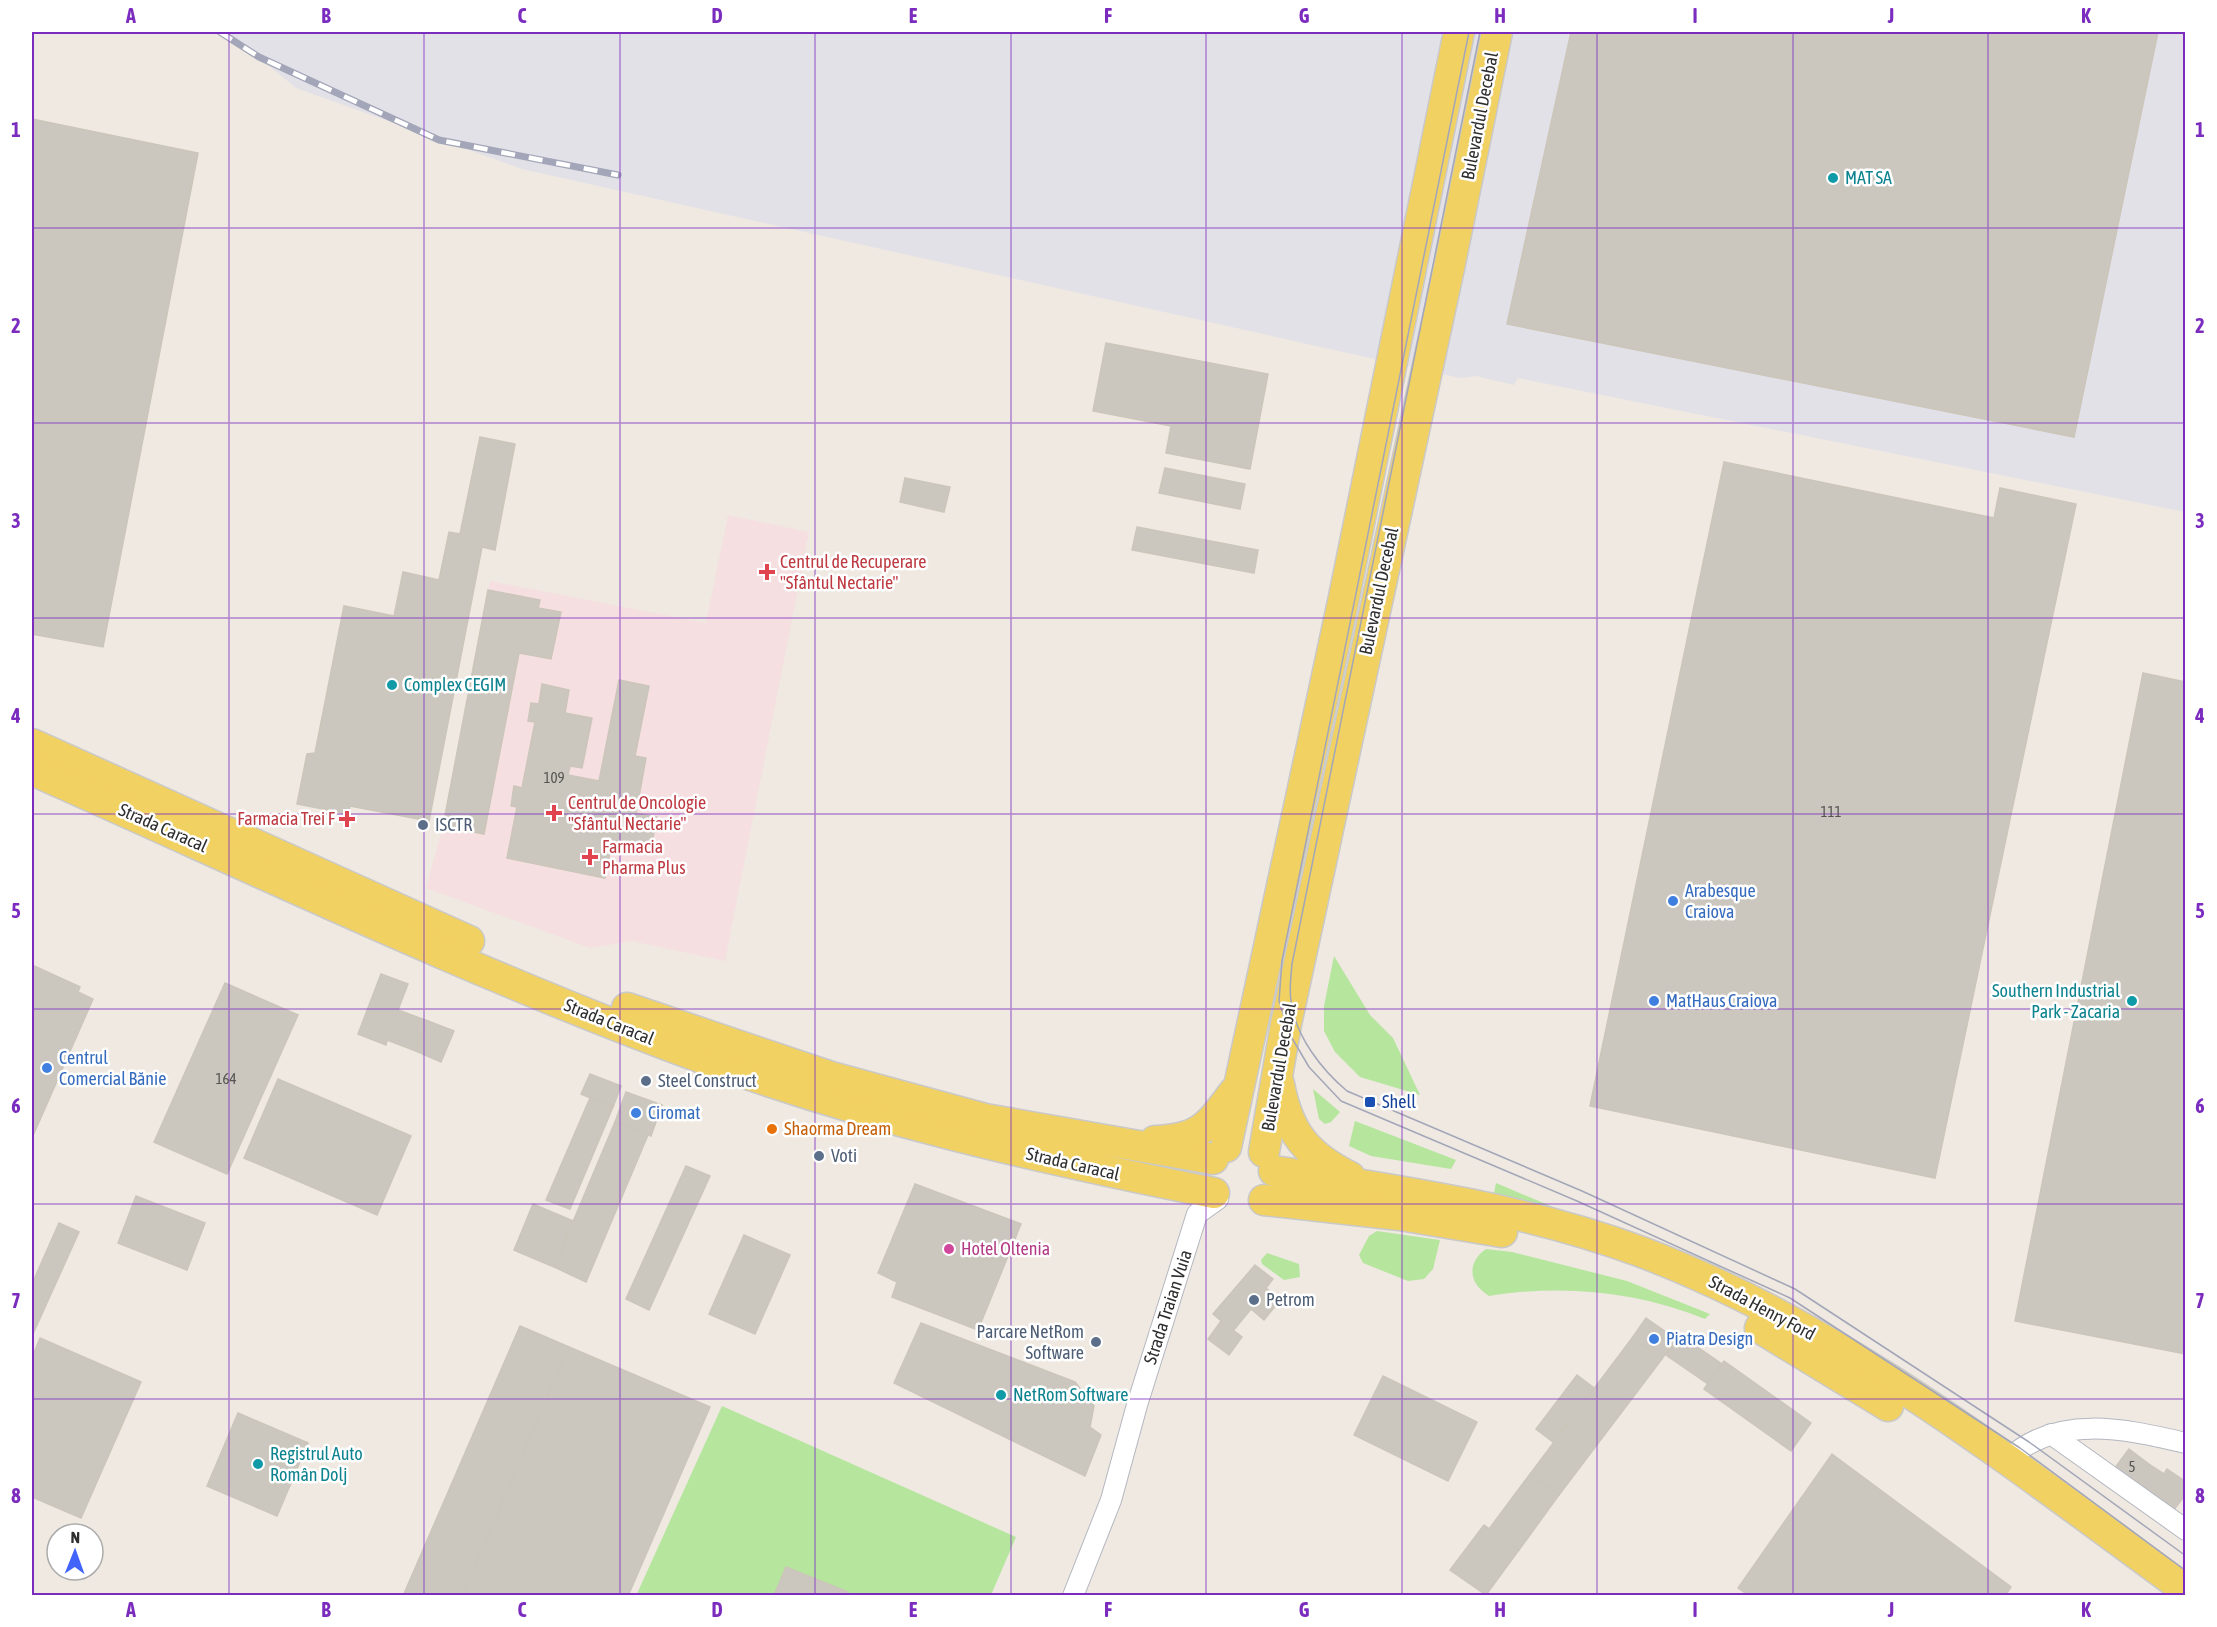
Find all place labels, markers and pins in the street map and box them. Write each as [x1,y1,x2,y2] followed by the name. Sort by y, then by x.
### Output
[1845,167,1892,188] place label: MAT SA
[1826,171,1840,185] marker: MAT SA
[780,551,927,593] place label: Centrul de Recuperare "Sfântul Nectarie"
[758,563,776,581] marker: Centrul de Recuperare "Sfântul Nectarie"
[404,674,506,695] place label: Complex CEGIM
[385,678,399,692] marker: Complex CEGIM
[568,792,706,834] place label: Centrul de Oncologie "Sfântul Nectarie"
[545,804,563,822] marker: Centrul de Oncologie "Sfântul Nectarie"
[237,808,336,829] place label: Farmacia Trei F
[340,812,354,826] marker: Farmacia Trei F
[435,814,472,835] place label: ISCTR
[416,818,430,832] marker: ISCTR
[602,836,686,878] place label: Farmacia Pharma Plus
[583,850,597,864] marker: Farmacia Pharma Plus
[1685,880,1756,922] place label: Arabesque Craiova
[1666,894,1680,908] marker: Arabesque Craiova
[1992,980,2120,1022] place label: Southern Industrial Park - Zacaria
[1666,990,1777,1011] place label: MatHaus Craiova
[1647,994,1661,1008] marker: MatHaus Craiova
[2125,994,2139,1008] marker: Southern Industrial Park - Zacaria
[59,1047,166,1089] place label: Centrul Comercial Bănie
[40,1061,54,1075] marker: Centrul Comercial Bănie
[658,1070,757,1091] place label: Steel Construct
[639,1074,653,1088] marker: Steel Construct
[1382,1091,1416,1112] place label: Shell
[1363,1095,1377,1109] marker: Shell
[648,1102,701,1123] place label: Ciromat
[629,1106,643,1120] marker: Ciromat
[784,1118,891,1139] place label: Shaorma Dream
[765,1122,779,1136] marker: Shaorma Dream
[831,1145,857,1166] place label: Voti
[812,1149,826,1163] marker: Voti
[961,1238,1050,1259] place label: Hotel Oltenia
[942,1242,956,1256] marker: Hotel Oltenia
[1266,1289,1315,1310] place label: Petrom
[1247,1293,1261,1307] marker: Petrom
[976,1321,1084,1363] place label: Parcare NetRom Software
[1666,1328,1753,1349] place label: Piatra Design
[1647,1332,1661,1346] marker: Piatra Design
[1089,1335,1103,1349] marker: Parcare NetRom Software
[1013,1384,1128,1405] place label: NetRom Software
[994,1388,1008,1402] marker: NetRom Software
[270,1443,363,1485] place label: Registrul Auto Român Dolj
[251,1457,265,1471] marker: Registrul Auto Român Dolj

